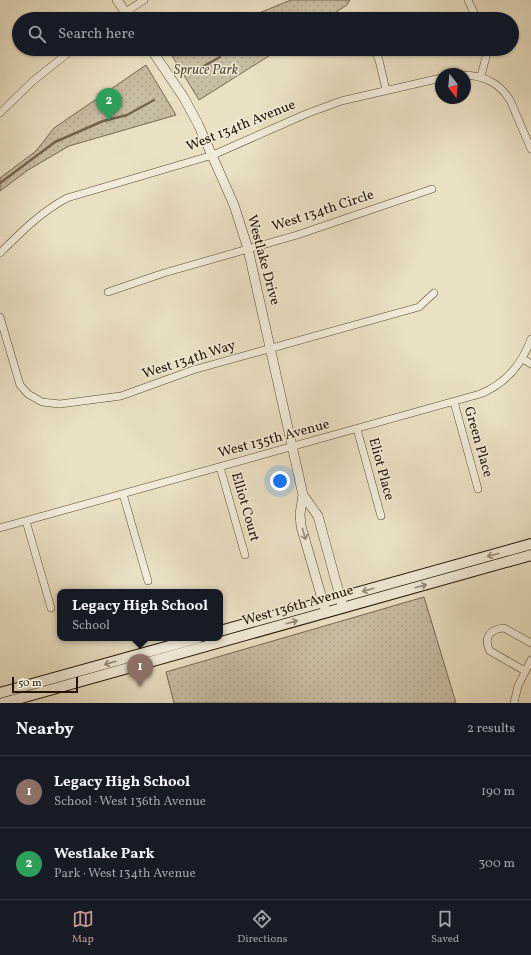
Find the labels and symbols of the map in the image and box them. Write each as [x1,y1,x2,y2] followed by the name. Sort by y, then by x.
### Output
[174,61,239,80] park label: Spruce Park
[435,68,471,104] north arrow
[96,88,122,121] pin: 2
[184,95,299,157] street label: West 134th Avenue
[270,185,377,236] street label: West 134th Circle
[242,213,284,308] street label: Westlake Drive
[140,336,238,384] street label: West 134th Way
[459,404,497,480] street label: Green Place
[216,415,332,463] street label: West 135th Avenue
[364,436,399,503] street label: Eliot Place
[226,470,264,544] street label: Elliot Court
[270,471,290,491] your location
[301,527,308,540] one-way arrow
[487,551,500,559] one-way arrow
[240,581,356,631] street label: West 136th Avenue
[414,582,427,589] one-way arrow
[362,587,375,594] one-way arrow
[285,618,298,625] one-way arrow
[127,654,153,687] pin: 1
[103,659,116,667] one-way arrow
[12,675,78,694] scale bar

